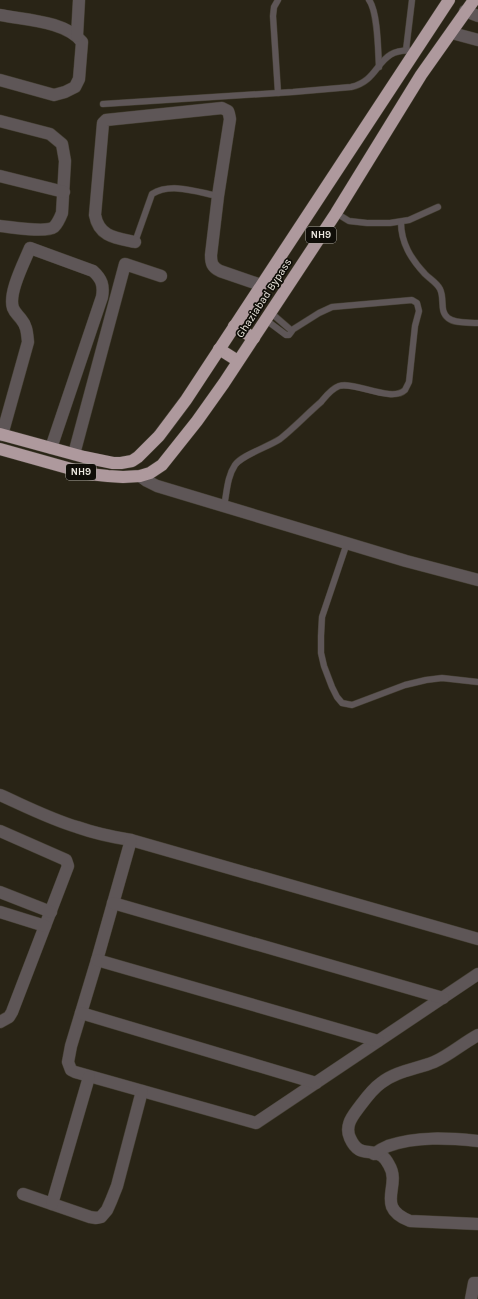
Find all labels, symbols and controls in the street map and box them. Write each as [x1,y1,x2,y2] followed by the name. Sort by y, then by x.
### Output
[306,227,336,243] road number: NH9
[233,256,295,340] street label: Ghaziabad Bypass
[66,464,96,480] road number: NH9

